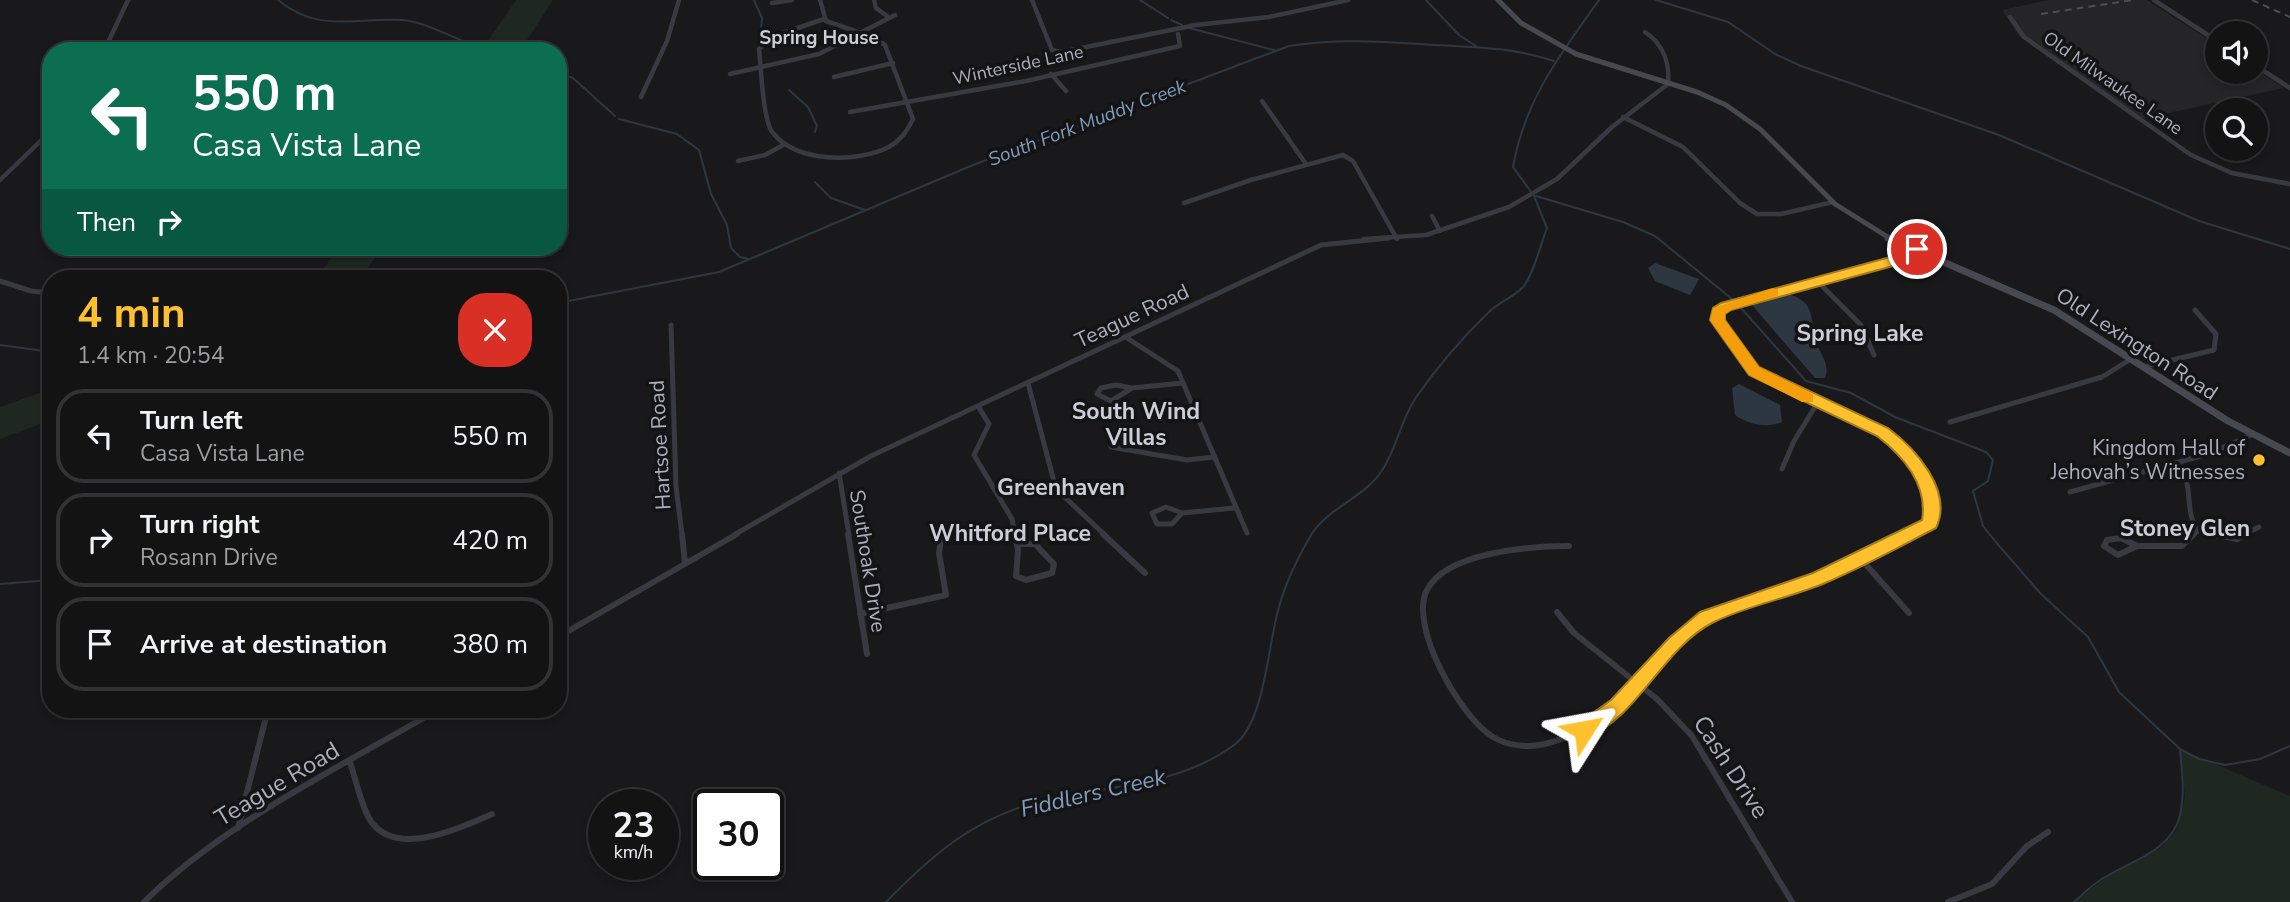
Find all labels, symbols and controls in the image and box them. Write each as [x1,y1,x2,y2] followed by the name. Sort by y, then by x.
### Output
[2205,21,2268,161] map controls
[2205,21,2268,84] button: sound
[759,25,879,51] district label: Spring House
[2038,26,2188,140] street label: Old Milwaukee Lane
[950,39,1086,91] street label: Winterside Lane
[192,60,336,127] text: 550 m
[77,70,168,161] icon: left
[984,73,1190,173] water label: South Fork Muddy Creek
[2205,98,2268,161] button: search
[192,124,421,167] text: Casa Vista Lane
[150,203,188,241] icon: right
[77,205,136,240] text: Then
[1887,219,1947,279] pin
[1898,230,1936,268] icon: arrive
[1070,277,1194,355] street label: Teague Road
[2051,281,2223,407] street label: Old Lexington Road
[77,285,186,342] text: 4 min
[458,293,532,367] button: close
[1797,318,1923,349] district label: Spring Lake
[77,340,224,371] text: 1.4 km · 20:54
[643,379,677,511] street label: Hartsoe Road
[1072,396,1200,453] district label: South Wind Villas
[140,403,243,438] text: Turn left
[81,417,119,455] icon: left
[452,419,528,454] text: 550 m
[2050,434,2246,486] place label: Kingdom Hall of Jehovah’s Witnesses
[140,438,305,469] text: Casa Vista Lane
[2251,452,2267,468] marker: Kingdom Hall of Jehovah’s Witnesses
[997,472,1125,503] district label: Greenhaven
[843,488,893,634] street label: Southoak Drive
[140,507,259,542] text: Turn right
[2120,513,2250,544] district label: Stoney Glen
[929,518,1091,549] district label: Whitford Place
[81,521,119,559] icon: right
[452,523,528,558] text: 420 m
[140,542,278,573] text: Rosann Drive
[81,625,119,663] icon: arrive
[140,627,387,662] text: Arrive at destination
[452,627,528,662] text: 380 m
[1547,693,1621,767] position arrow
[1686,709,1776,825] street label: Cash Drive
[209,734,345,834] street label: Teague Road
[1017,761,1169,825] water label: Fiddlers Creek
[693,789,784,880] speed limit sign: 30
[612,802,655,849] text: 23
[614,840,653,864] text: km/h

